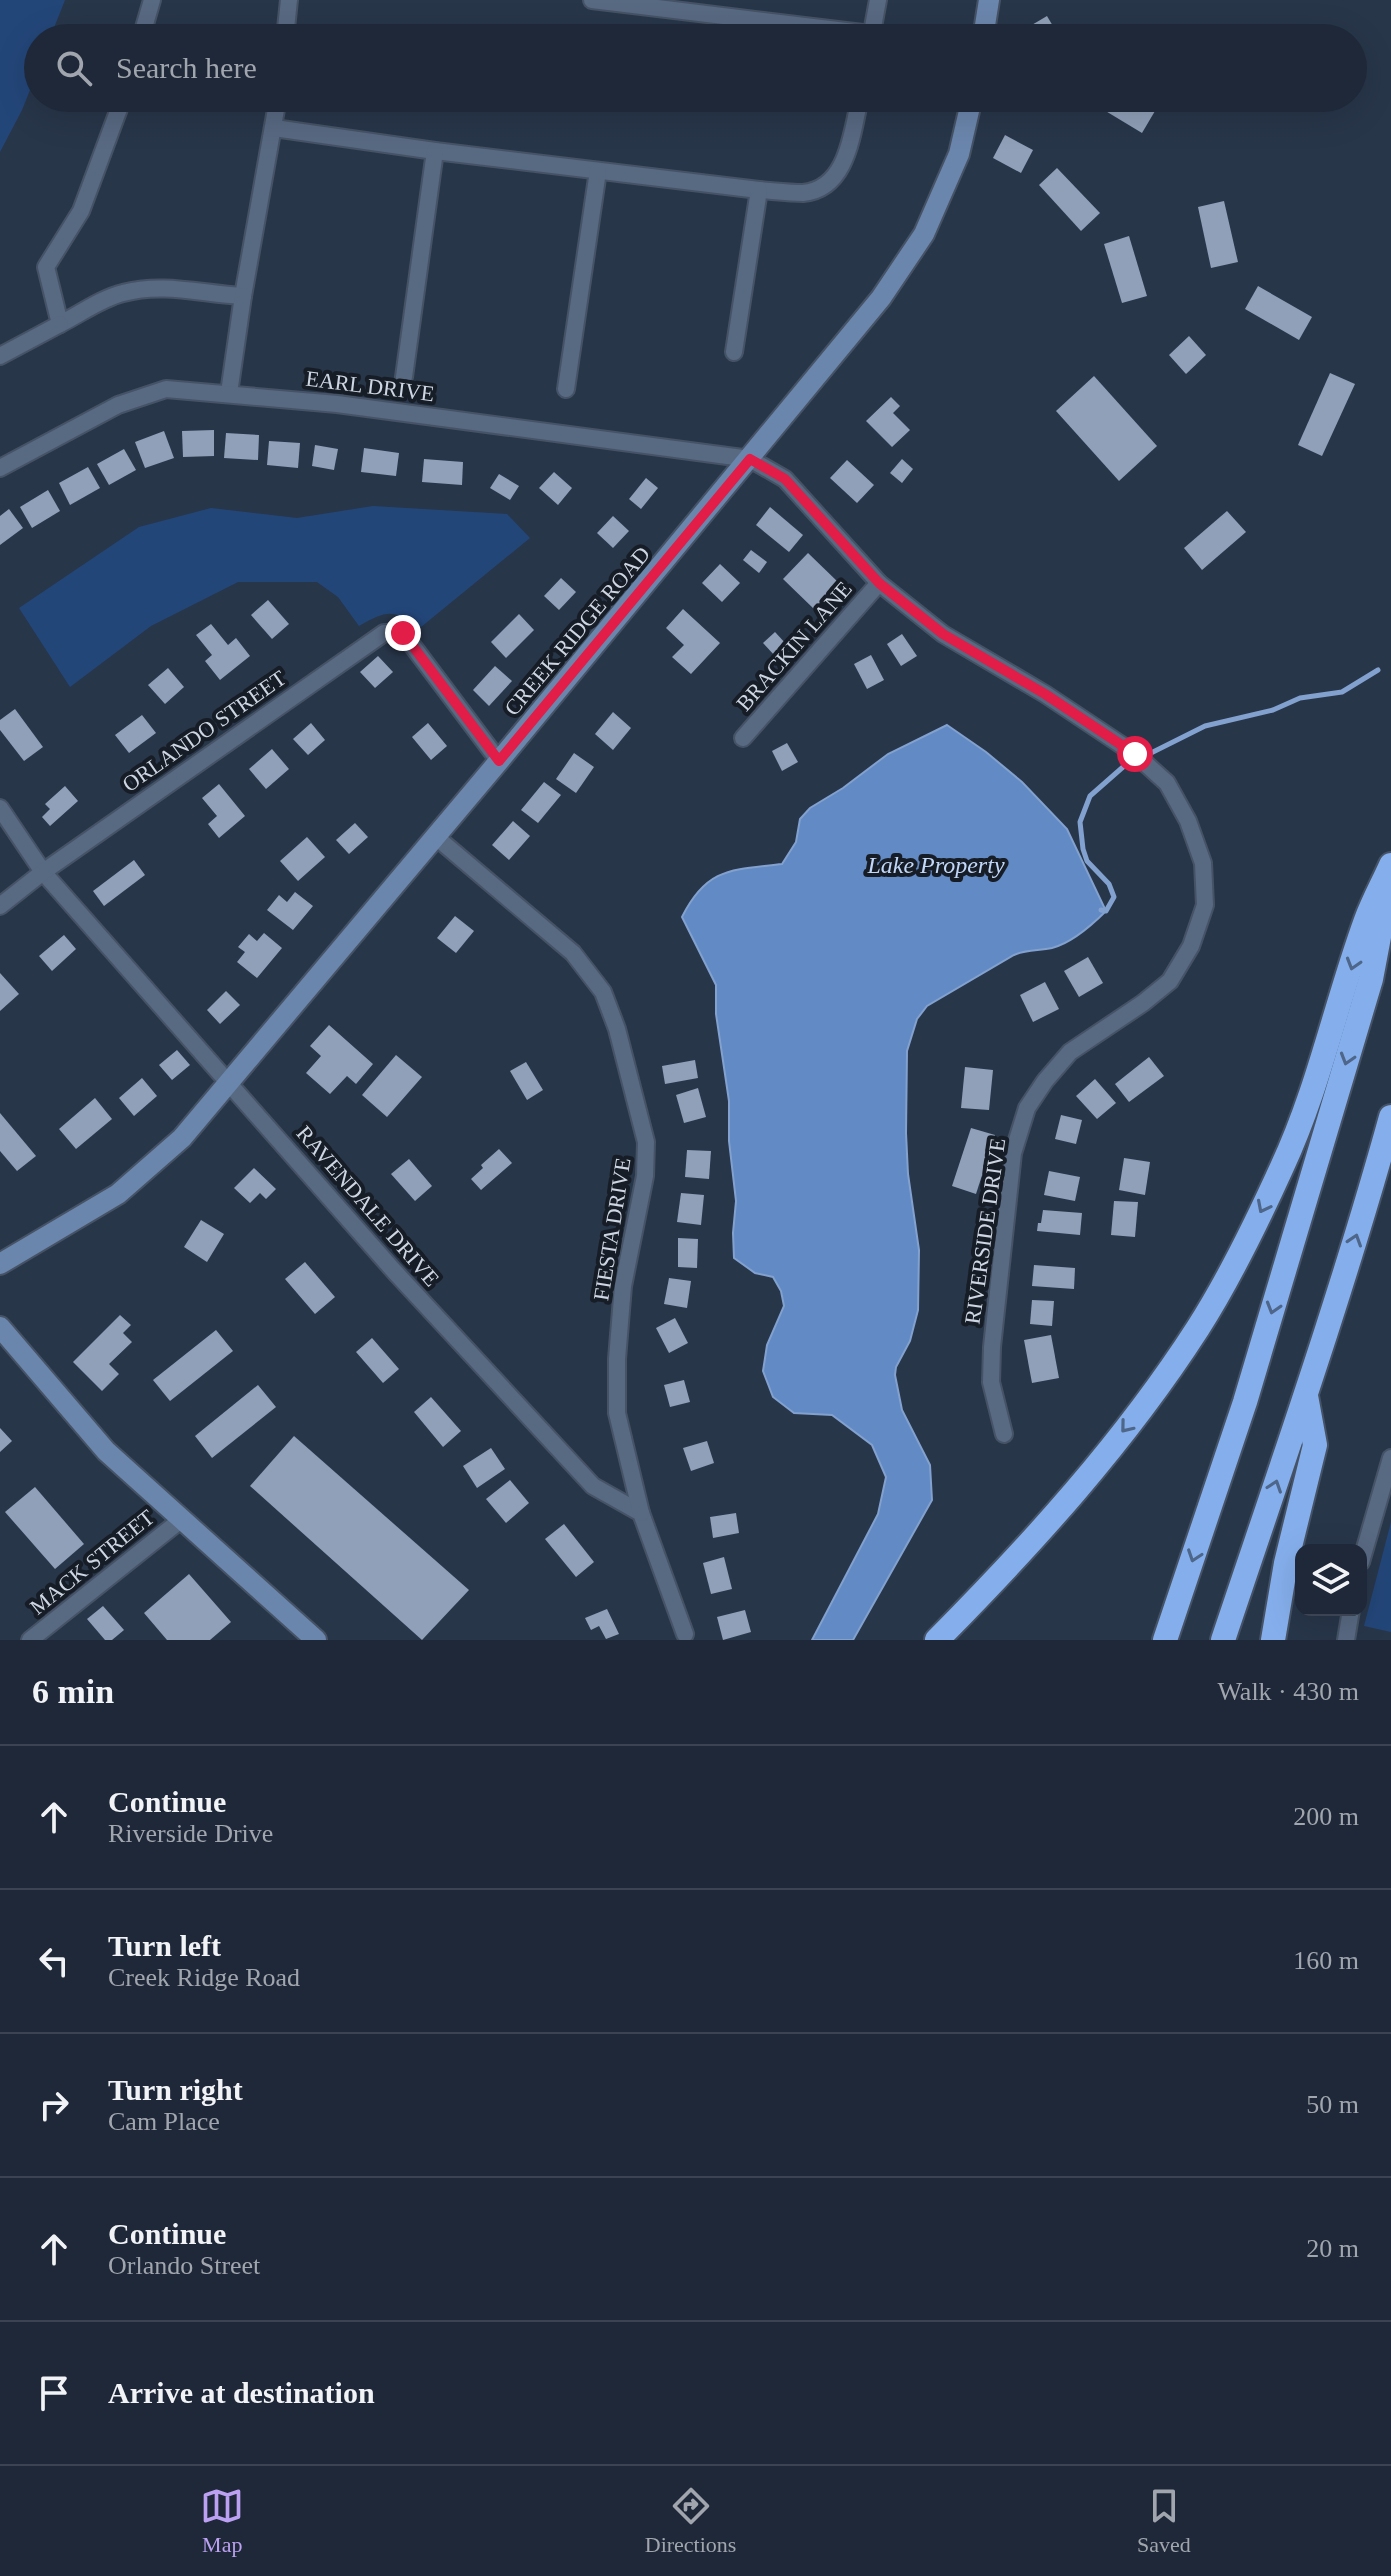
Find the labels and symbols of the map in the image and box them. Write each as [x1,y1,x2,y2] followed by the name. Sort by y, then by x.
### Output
[304,366,436,406] street label: EARL DRIVE
[499,542,655,720] street label: CREEK RIDGE ROAD
[731,576,857,716] street label: BRACKIN LANE
[385,615,421,651] route end
[117,665,291,797] street label: ORLANDO STREET
[1117,736,1153,772] route start
[866,852,1005,878] water label: Lake Property
[1346,956,1362,970] one-way arrow
[1340,1052,1356,1066] one-way arrow
[292,1121,444,1291] street label: RAVENDALE DRIVE
[960,1136,1010,1326] street label: RIVERSIDE DRIVE
[588,1156,636,1302] street label: FIESTA DRIVE
[1257,1198,1272,1213] one-way arrow
[1346,1234,1362,1247] one-way arrow
[1266,1301,1282,1315] one-way arrow
[1122,1418,1136,1433] one-way arrow
[1265,1480,1281,1494] one-way arrow
[25,1504,159,1620] street label: MACK STREET
[1187,1548,1203,1562] one-way arrow

